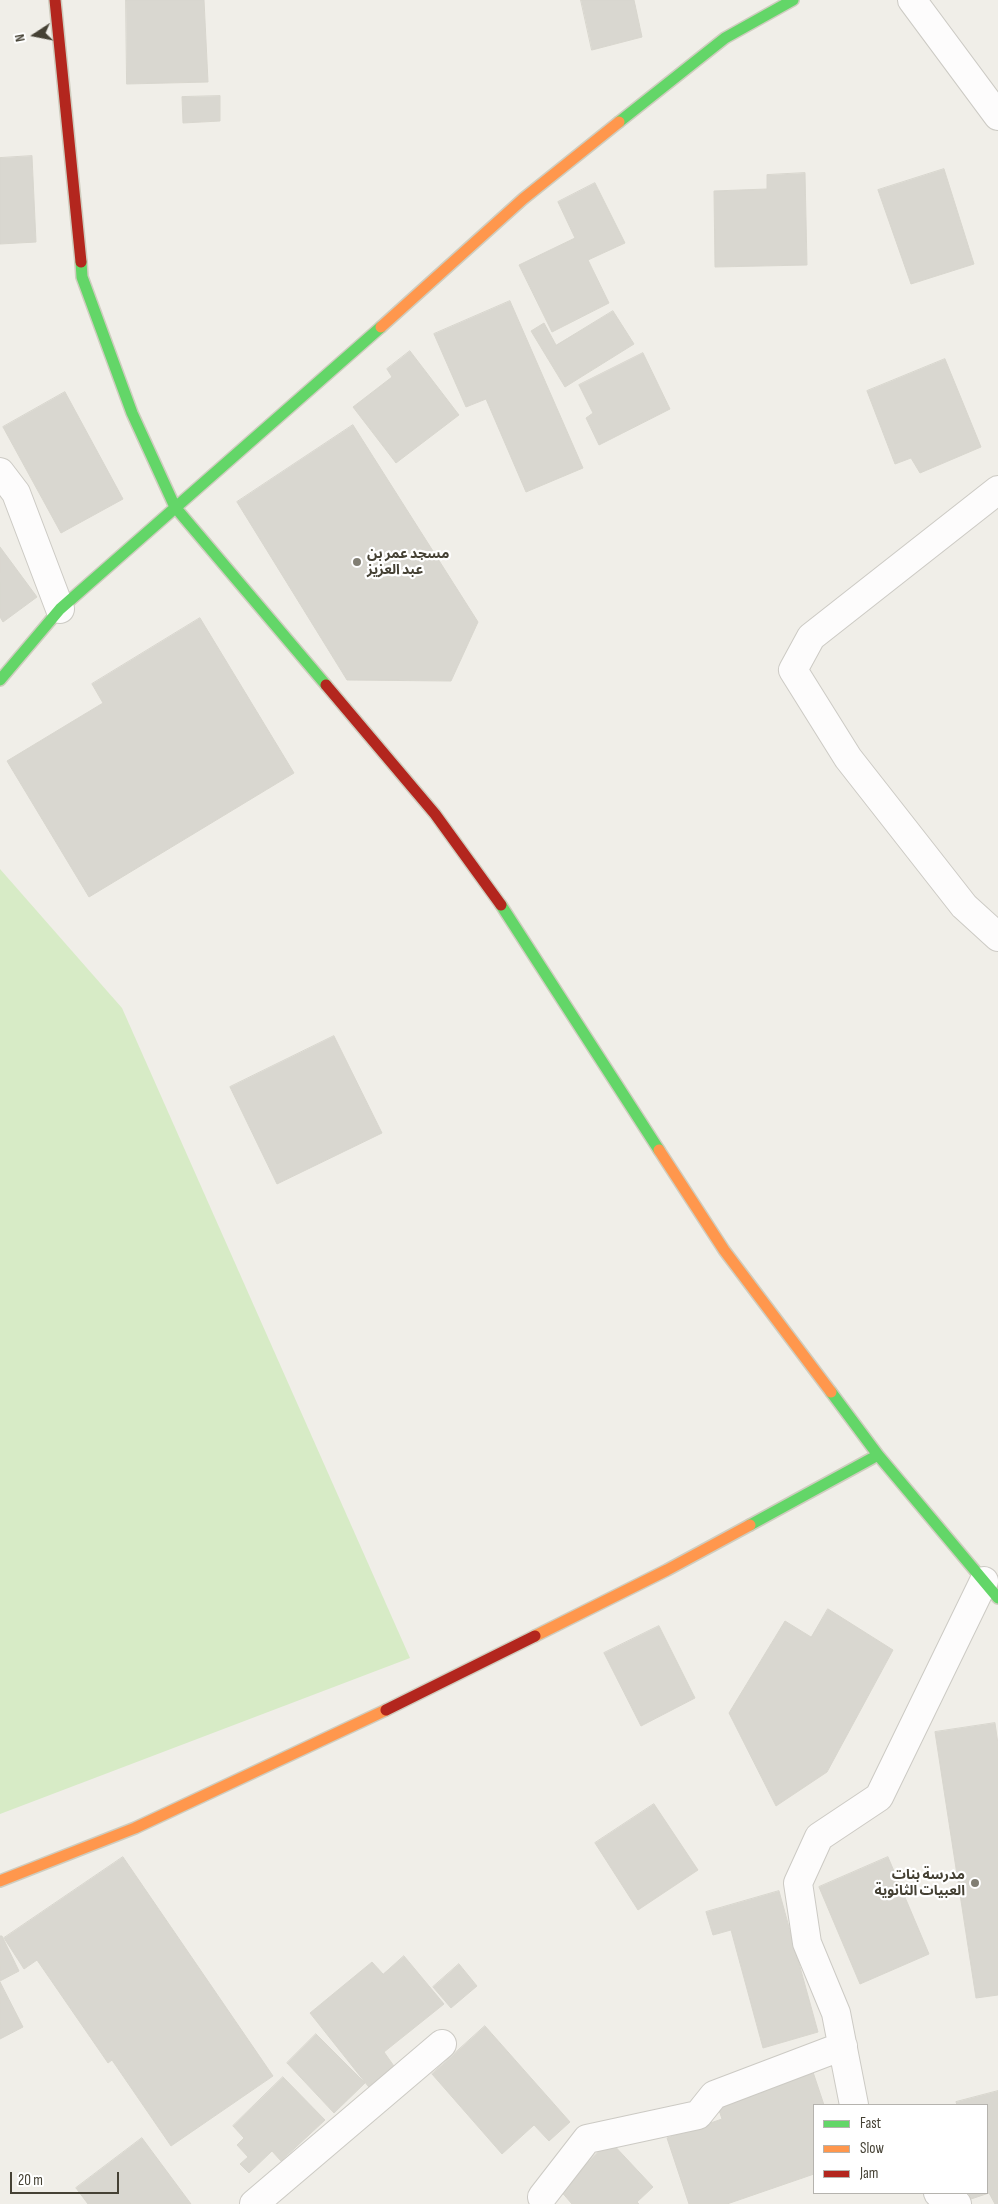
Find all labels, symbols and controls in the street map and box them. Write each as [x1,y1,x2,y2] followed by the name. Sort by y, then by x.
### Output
[10,10,60,60] north arrow
[11,33,29,43] text: N
[367,546,449,578] place label: مسجد عمر بن عبد العزيز
[351,556,363,568] marker: مسجد عمر بن عبد العزيز
[874,1867,965,1900] place label: مدرسة بنات العبيات الثانوية
[969,1877,981,1889] marker: مدرسة بنات العبيات الثانوية
[813,2104,988,2194] legend
[860,2114,881,2133] text: Fast
[860,2139,884,2158] text: Slow
[12,2162,121,2194] scale bar
[860,2164,878,2183] text: Jam
[18,2171,43,2190] text: 20 m

